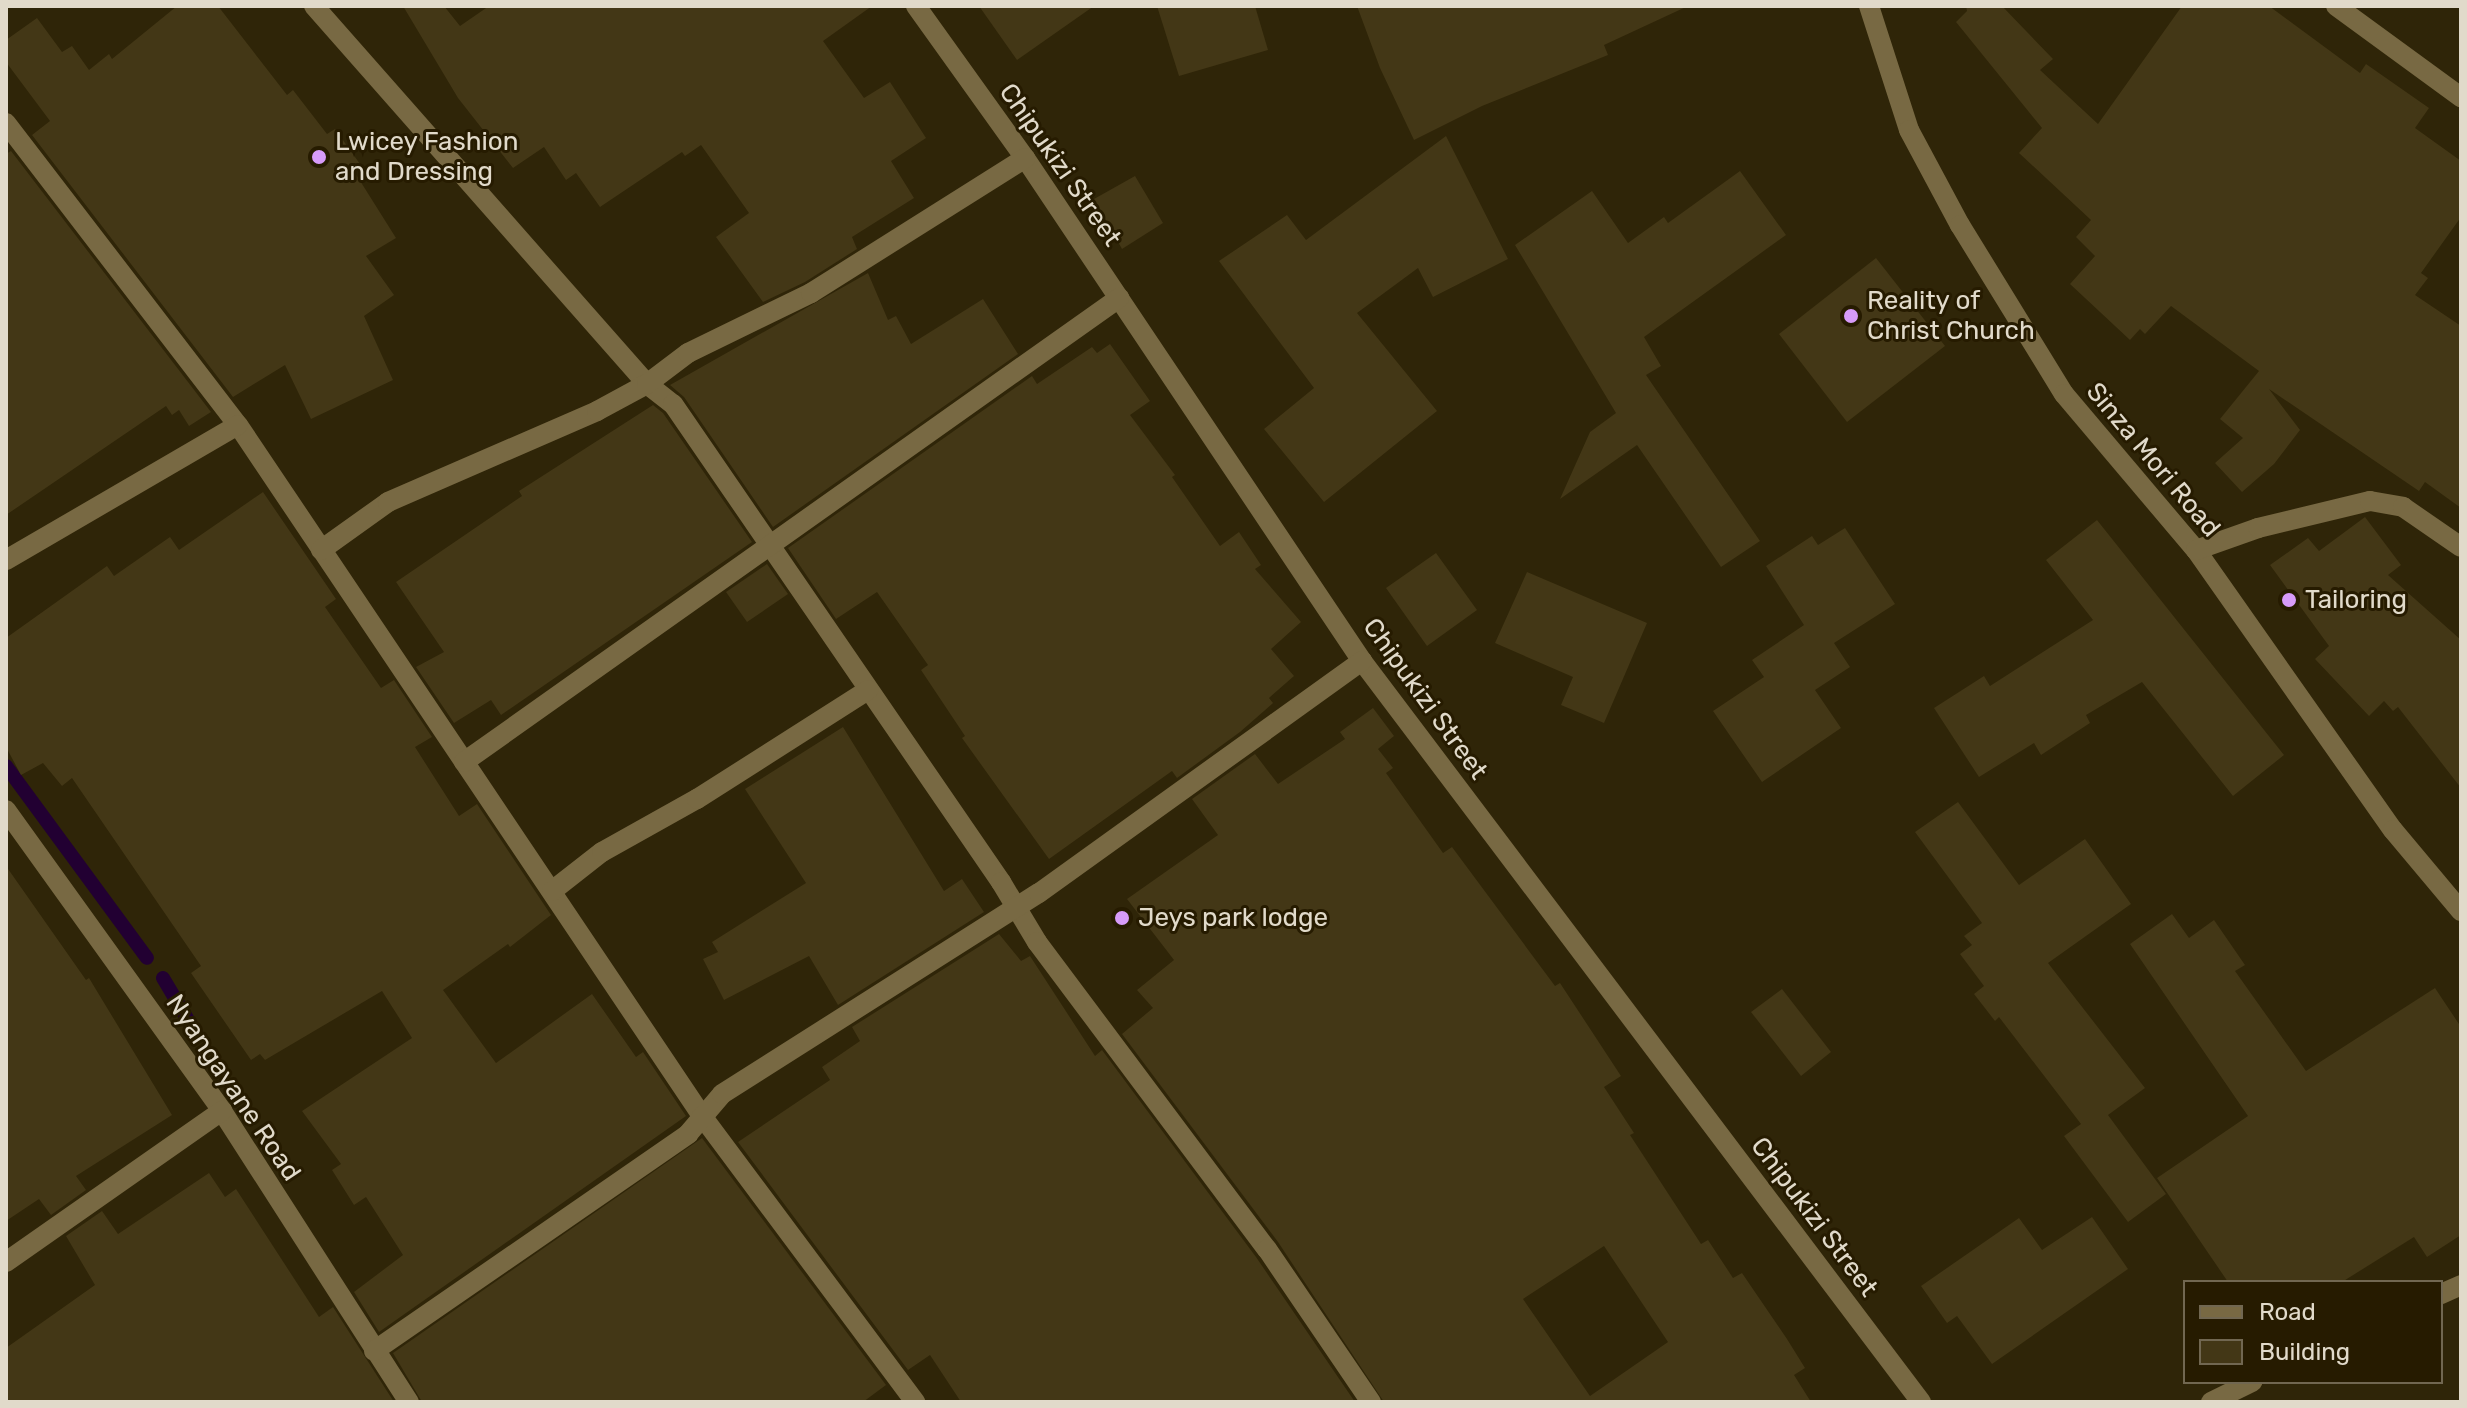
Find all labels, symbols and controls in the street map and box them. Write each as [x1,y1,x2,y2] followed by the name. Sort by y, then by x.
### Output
[992,78,1128,252] street label: Chipukizi Street
[335,126,519,188] place label: Lwicey Fashion and Dressing
[310,148,328,166] marker: Lwicey Fashion and Dressing
[1867,285,2035,346] place label: Reality of Christ Church
[1842,307,1860,325] marker: Reality of Christ Church
[2079,376,2227,544] street label: Sinza Mori Road
[2305,584,2407,616] place label: Tailoring
[2280,591,2298,609] marker: Tailoring
[1356,612,1494,786] street label: Chipukizi Street
[1138,902,1328,934] place label: Jeys park lodge
[1113,909,1131,927] marker: Jeys park lodge
[159,989,307,1187] street label: Nyangayane Road
[1744,1131,1884,1303] street label: Chipukizi Street
[2183,1280,2443,1384] legend
[2259,1298,2316,1326] text: Road
[2259,1338,2350,1366] text: Building

